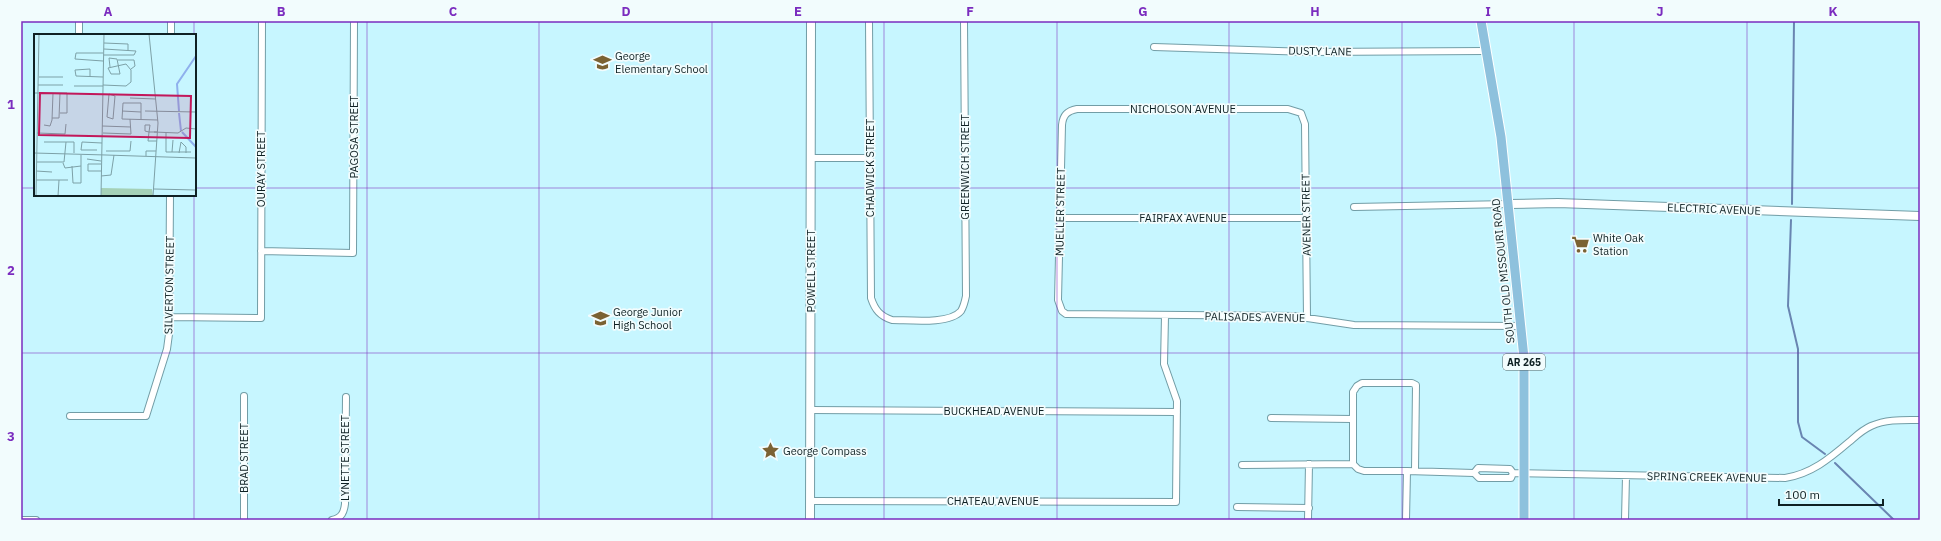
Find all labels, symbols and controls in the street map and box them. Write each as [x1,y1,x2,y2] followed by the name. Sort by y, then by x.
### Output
[104,3,113,20] text: A
[277,3,286,20] text: B
[449,3,458,20] text: C
[621,3,631,20] text: D
[794,3,802,20] text: E
[966,3,974,20] text: F
[1138,3,1148,20] text: G
[1310,3,1320,20] text: H
[1485,3,1491,20] text: I
[1656,3,1664,20] text: J
[1828,3,1838,20] text: K
[34,34,196,196] inset map
[1288,43,1352,59] street label: DUSTY LANE
[615,49,708,76] place label: George Elementary School
[592,52,612,72] school or university icon: George Elementary School
[347,95,361,179] street label: PAGOSA STREET
[7,96,15,113] text: 1
[1130,102,1236,116] street label: NICHOLSON AVENUE
[958,114,972,220] street label: GREENWICH STREET
[863,118,877,217] street label: CHADWICK STREET
[254,130,268,207] street label: OURAY STREET
[1052,167,1068,256] street label: MUELLER STREET
[1298,173,1314,256] street label: AVENER STREET
[1488,198,1518,344] street label: SOUTH OLD MISSOURI ROAD
[1667,200,1761,218] street label: ELECTRIC AVENUE
[1139,211,1227,225] street label: FAIRFAX AVENUE
[804,229,818,312] street label: POWELL STREET
[1593,231,1644,258] place label: White Oak Station
[1570,234,1590,254] supermarket icon: White Oak Station
[161,235,177,334] street label: SILVERTON STREET
[7,262,15,279] text: 2
[613,305,682,332] place label: George Junior High School
[590,308,610,328] school or university icon: George Junior High School
[1205,309,1305,325] street label: PALISADES AVENUE
[1503,354,1545,370] road number: AR 265
[943,404,1045,418] street label: BUCKHEAD AVENUE
[338,414,352,501] street label: LYNETTE STREET
[237,422,251,493] street label: BRAD STREET
[7,428,15,445] text: 3
[760,441,780,461] place icon: George Compass
[783,444,867,458] place label: George Compass
[1647,469,1767,485] street label: SPRING CREEK AVENUE
[1779,481,1883,507] scale bar
[1785,487,1820,502] text: 100 m
[947,494,1039,508] street label: CHATEAU AVENUE

